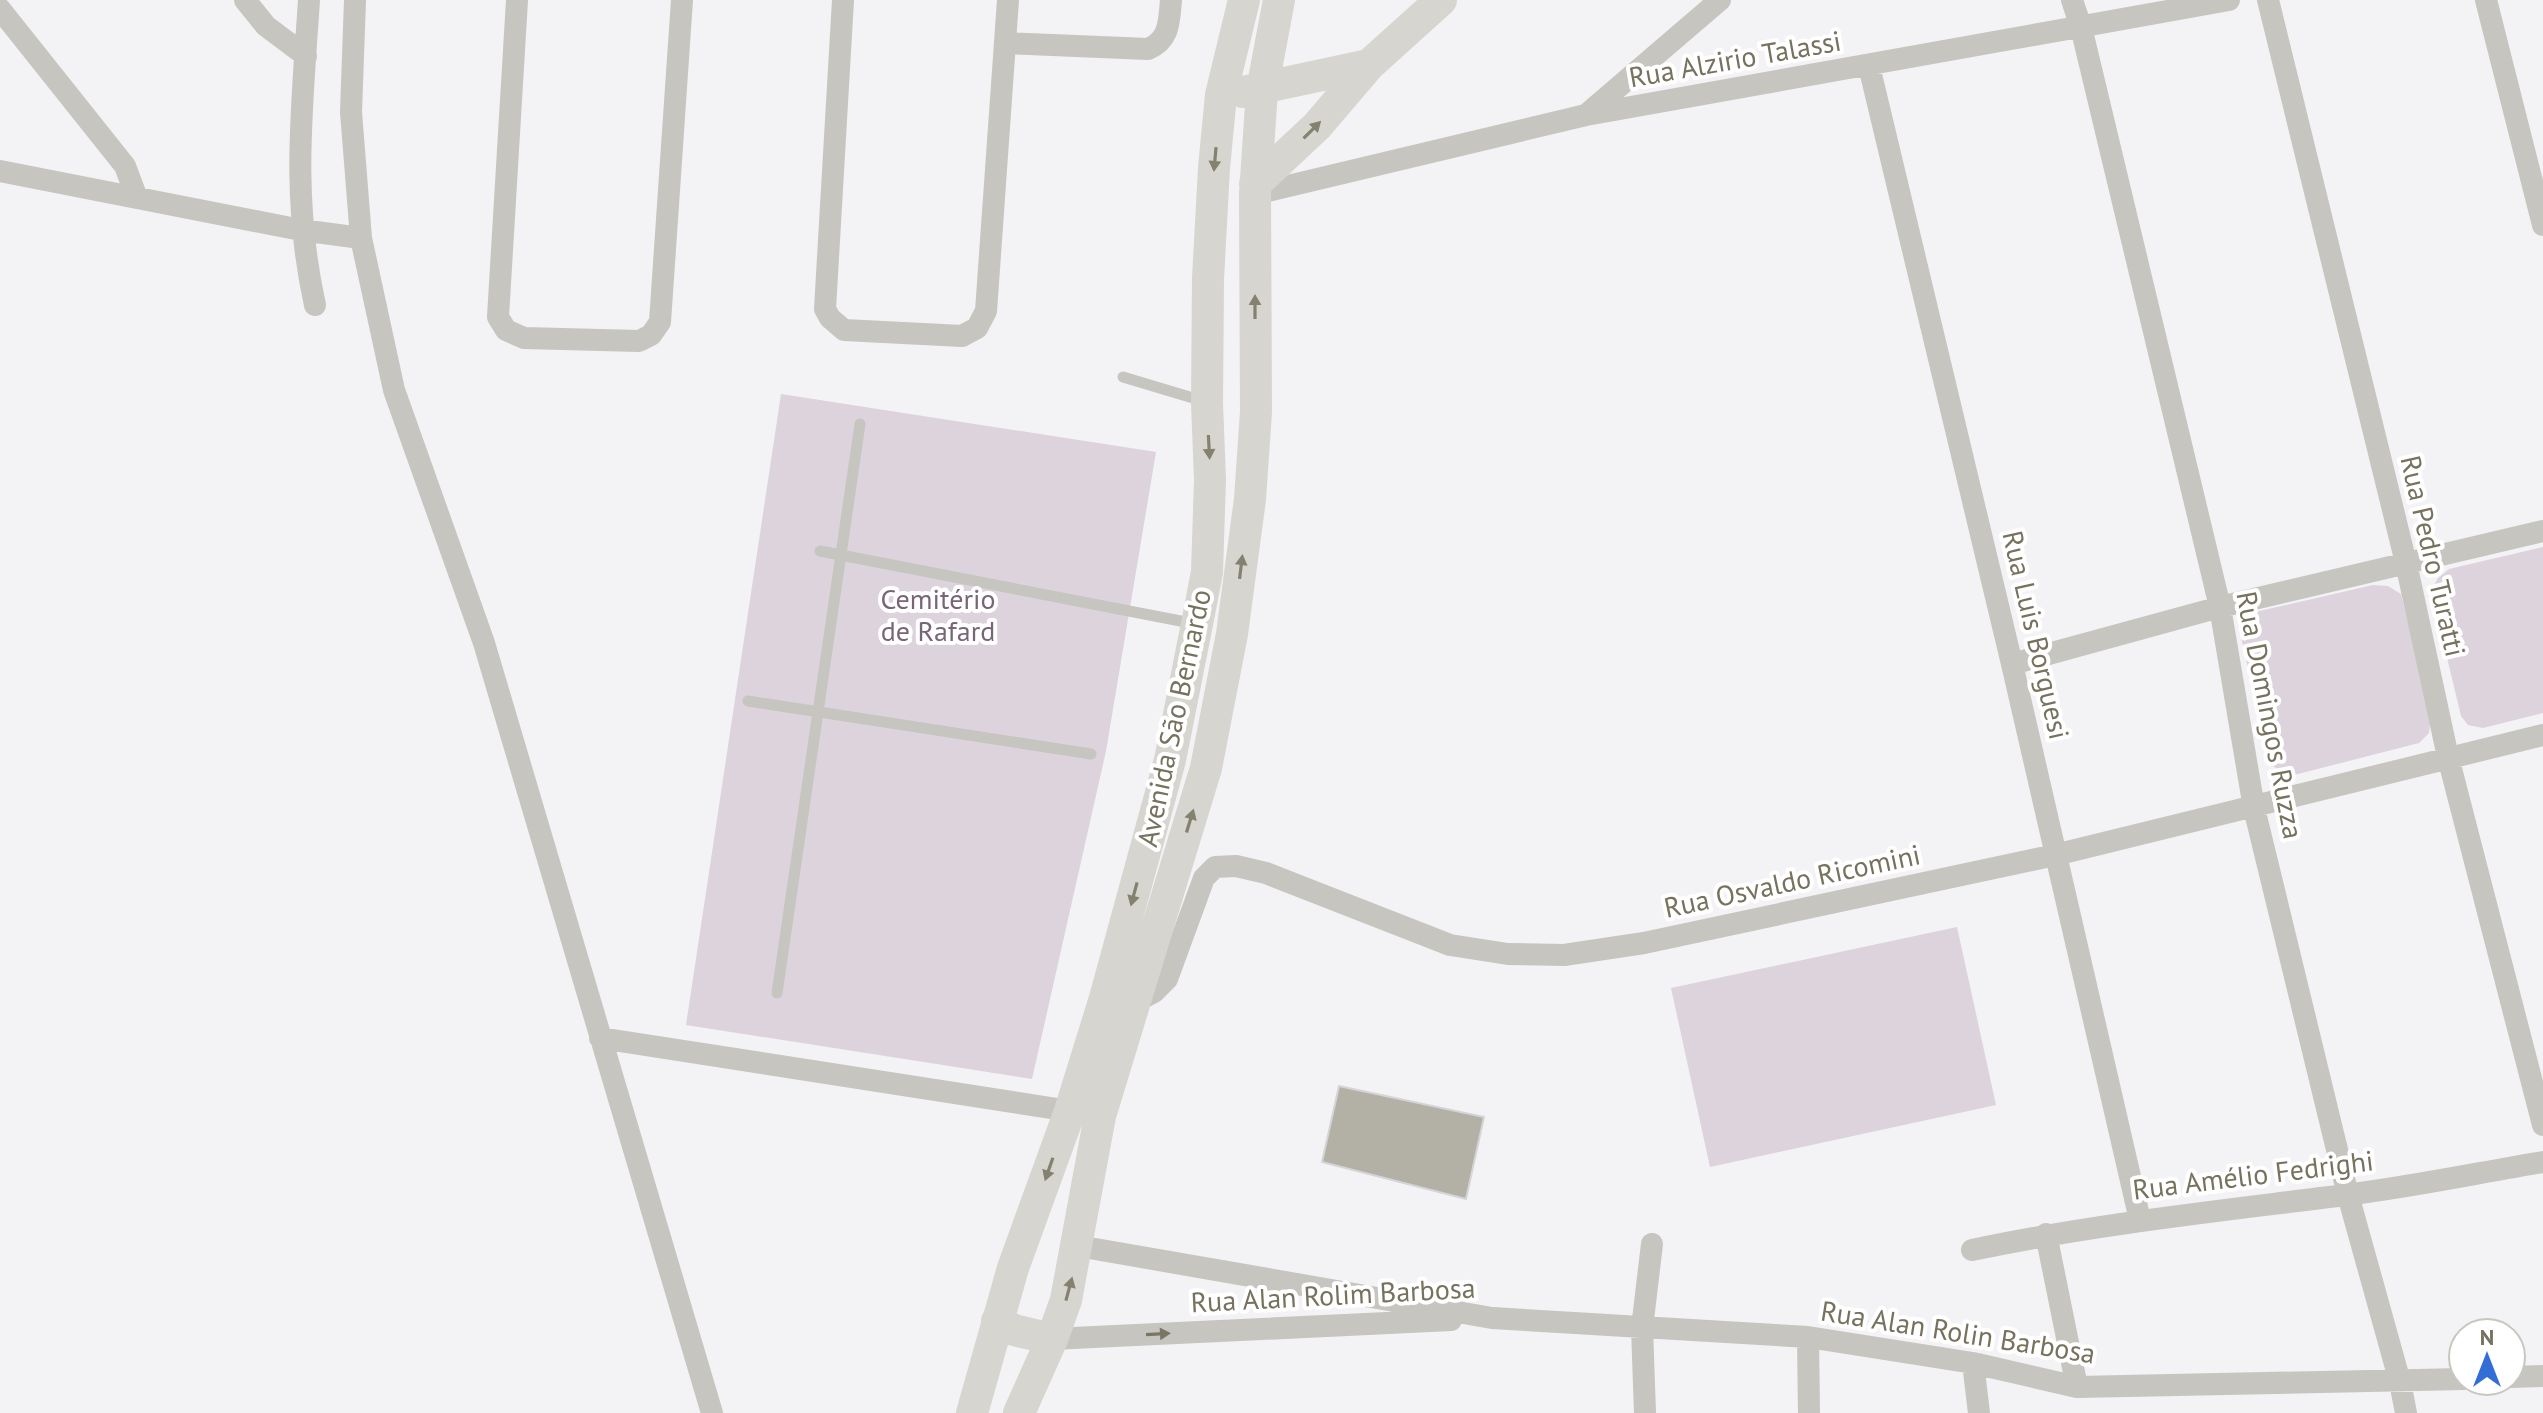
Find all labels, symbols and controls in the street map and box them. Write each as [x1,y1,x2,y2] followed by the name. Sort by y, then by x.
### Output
[1626,22,1844,95] street label: Rua Alzirio Talassi
[1302,121,1321,140] one-way arrow
[1208,147,1221,172] one-way arrow
[1249,294,1261,319] one-way arrow
[1202,435,1215,460] one-way arrow
[2392,452,2475,660] street label: Rua Pedro Turatti
[1994,527,2078,743] street label: Rua Luis Borguesi
[1235,554,1248,579] one-way arrow
[881,580,995,649] park label: Cemitério de Rafard
[1128,586,1219,850] street label: Avenida São Bernardo
[2228,588,2313,842] street label: Rua Domingos Ruzza
[1184,809,1197,833] one-way arrow
[1660,835,1923,926] street label: Rua Osvaldo Ricomini
[1127,882,1139,907] one-way arrow
[2131,1141,2375,1208] street label: Rua Amélio Fedrighi
[1043,1158,1055,1182] one-way arrow
[1190,1269,1476,1320] street label: Rua Alan Rolim Barbosa
[1063,1276,1075,1301] one-way arrow
[1818,1292,2098,1371] street label: Rua Alan Rolin Barbosa
[2447,1317,2527,1397] north arrow
[2480,1323,2494,1351] text: N
[1146,1327,1171,1340] one-way arrow

